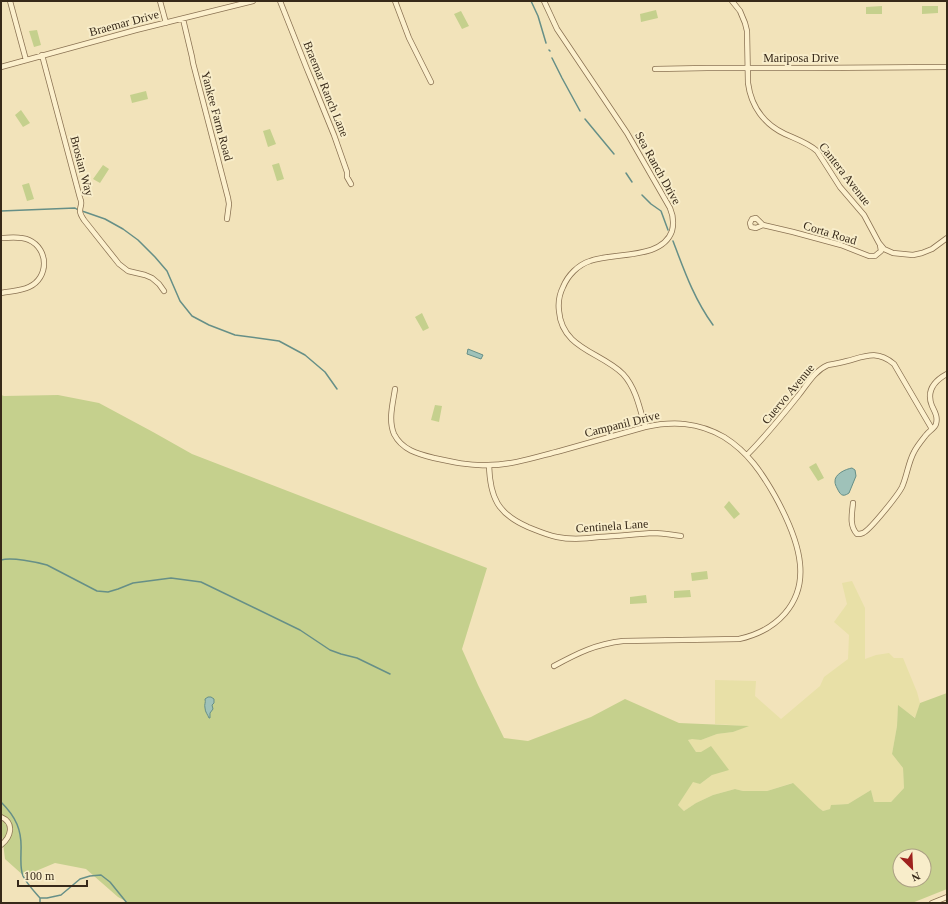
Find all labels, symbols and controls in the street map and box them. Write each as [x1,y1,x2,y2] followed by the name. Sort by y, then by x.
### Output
[88,7,160,39] street label: Braemar Drive
[300,39,352,139] street label: Braemar Ranch Lane
[763,51,839,65] street label: Mariposa Drive
[198,70,236,162] street label: Yankee Farm Road
[632,129,684,207] street label: Sea Ranch Drive
[67,134,97,198] street label: Brosian Way
[816,140,874,208] street label: Cantera Avenue
[802,218,858,248] street label: Corta Road
[759,361,817,427] street label: Cuervo Avenue
[583,408,661,440] street label: Campanil Drive
[575,516,649,536] street label: Centinela Lane
[892,848,932,888] north arrow
[18,862,87,888] scale bar
[24,869,55,883] text: 100 m
[910,870,922,884] text: N

